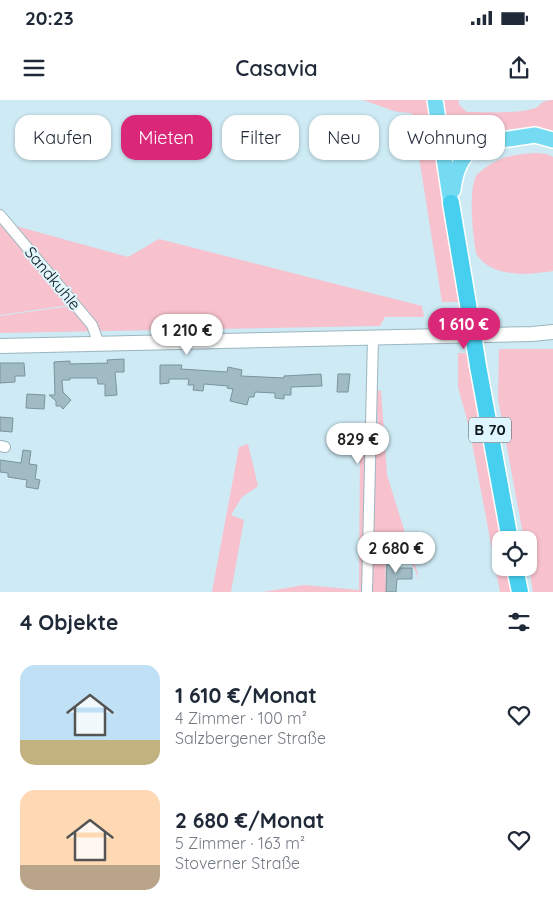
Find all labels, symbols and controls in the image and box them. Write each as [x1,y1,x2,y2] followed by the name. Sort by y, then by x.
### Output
[25,6,74,30] text: 20:23
[20,54,48,82] icon: menu
[235,54,318,82] text: Casavia
[505,54,533,82] icon: share
[15,115,111,160] chip: Kaufen
[121,115,212,160] chip: Mieten
[222,115,299,160] chip: Filter
[309,115,379,160] chip: Neu
[389,115,505,160] chip: Wohnung
[21,242,85,314] street label: Sandkuhle
[418,308,510,350] pin: 1 610 €
[141,314,233,356] pin: 1 210 €
[439,314,489,334] text: 1 610 €
[162,320,212,340] text: 1 210 €
[469,418,511,442] road number: B 70
[323,422,393,465] pin: 829 €
[337,429,379,449] text: 829 €
[492,531,537,576] map controls
[492,531,537,576] button: locate
[350,532,442,574] pin: 2 680 €
[368,538,424,558] text: 2 680 €
[505,608,533,636] icon: filters
[20,609,118,635] text: 4 Objekte
[175,682,317,708] text: 1 610 €/Monat
[60,685,120,745] icon: home
[505,701,533,729] icon: heart
[175,708,307,728] text: 4 Zimmer · 100 m²
[175,728,326,748] text: Salzbergener Straße
[175,807,324,833] text: 2 680 €/Monat
[60,810,120,870] icon: home
[505,826,533,854] icon: heart
[175,833,305,853] text: 5 Zimmer · 163 m²
[175,853,300,873] text: Stoverner Straße

